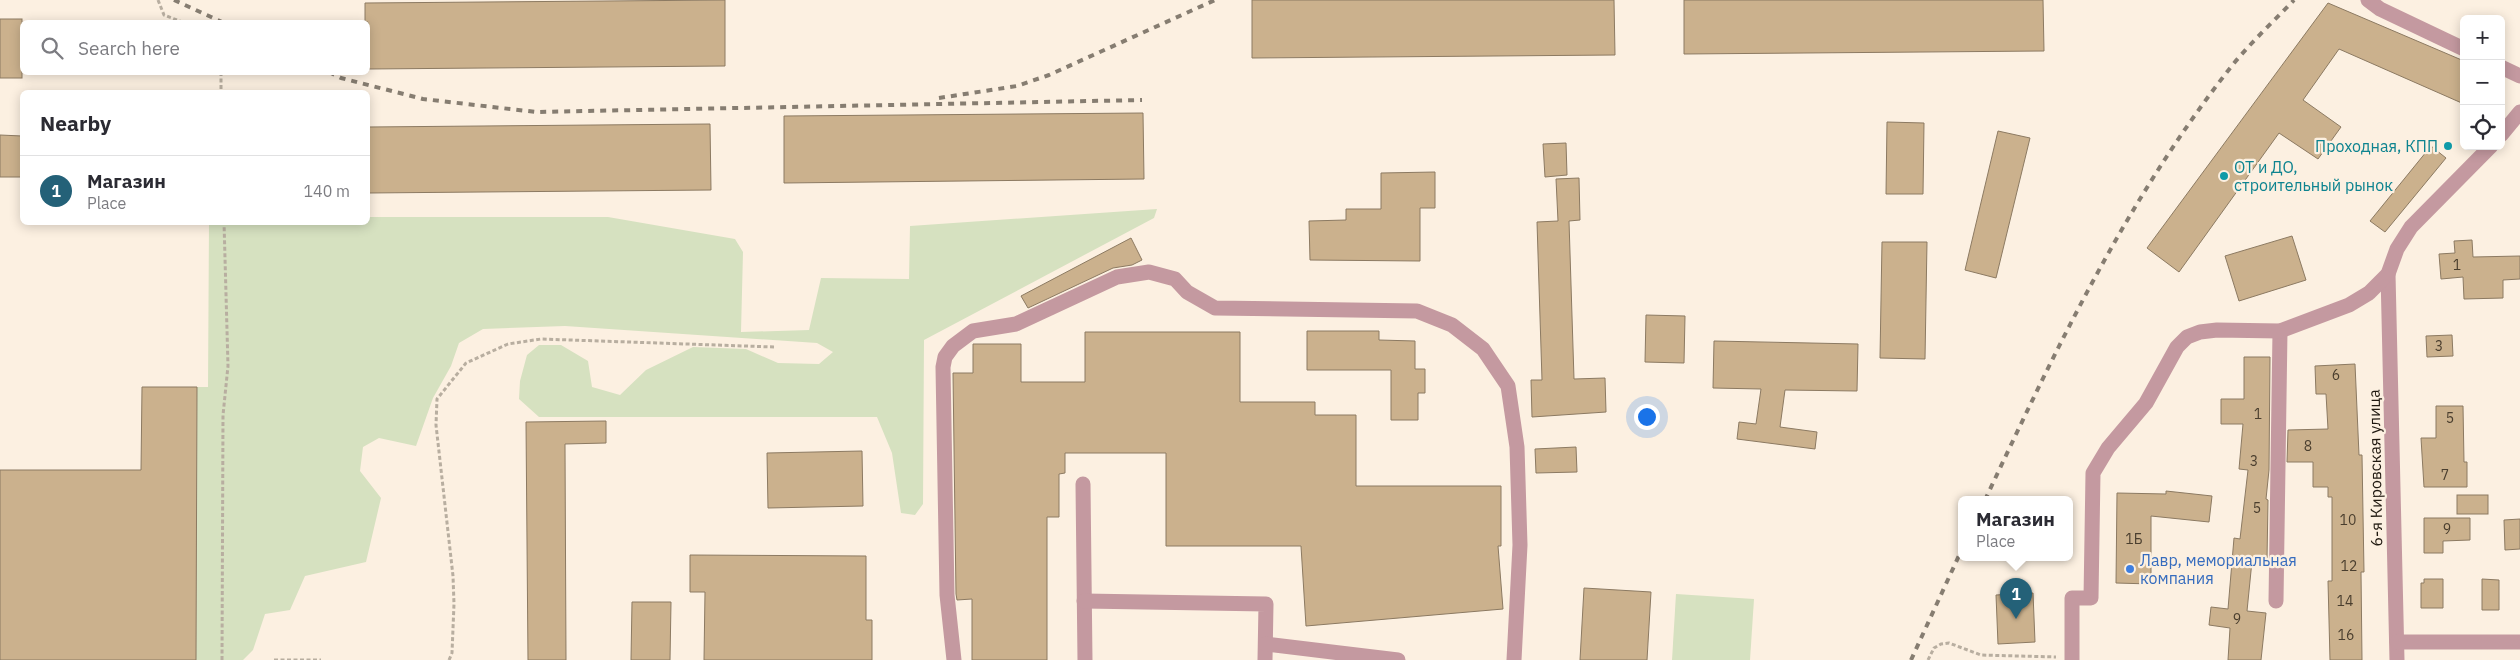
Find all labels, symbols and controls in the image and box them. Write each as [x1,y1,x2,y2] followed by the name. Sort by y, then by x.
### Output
[2460,15,2505,150] map controls
[2460,15,2505,60] button: +
[20,20,370,75] search box
[38,34,66,62] icon: search
[78,36,180,60] text: Search here
[2460,60,2505,105] button: −
[2460,105,2505,150] button: locate
[40,109,111,137] text: Nearby
[2315,136,2438,156] place label: Проходная, КПП
[2442,140,2454,152] marker: Проходная, КПП
[2234,157,2393,195] place label: ОТ и ДО, строительный рынок
[87,169,166,193] text: Магазин
[2218,170,2230,182] marker: ОТ и ДО, строительный рынок
[51,181,61,201] text: 1
[303,181,350,201] text: 140 m
[87,193,126,213] text: Place
[2453,256,2461,274] house number: 1
[2435,337,2443,355] house number: 3
[2332,366,2340,384] house number: 6
[2364,389,2386,547] street label: 6-я Кировская улица
[1634,404,1660,430] your location
[2254,405,2262,423] house number: 1
[2446,409,2454,427] house number: 5
[2304,437,2312,455] house number: 8
[2250,452,2258,470] house number: 3
[2441,466,2449,484] house number: 7
[1958,496,2073,561] popup
[2253,499,2261,517] house number: 5
[1976,507,2055,531] text: Магазин
[2340,511,2356,529] house number: 10
[2443,520,2451,538] house number: 9
[2125,530,2143,548] house number: 1Б
[1976,531,2015,551] text: Place
[2140,550,2297,588] place label: Лавр, мемориальная компания
[2341,557,2357,575] house number: 12
[2124,563,2136,575] marker: Лавр, мемориальная компания
[2000,578,2032,619] pin: 1
[2337,592,2353,610] house number: 14
[2233,610,2241,628] house number: 9
[2338,626,2354,644] house number: 16

